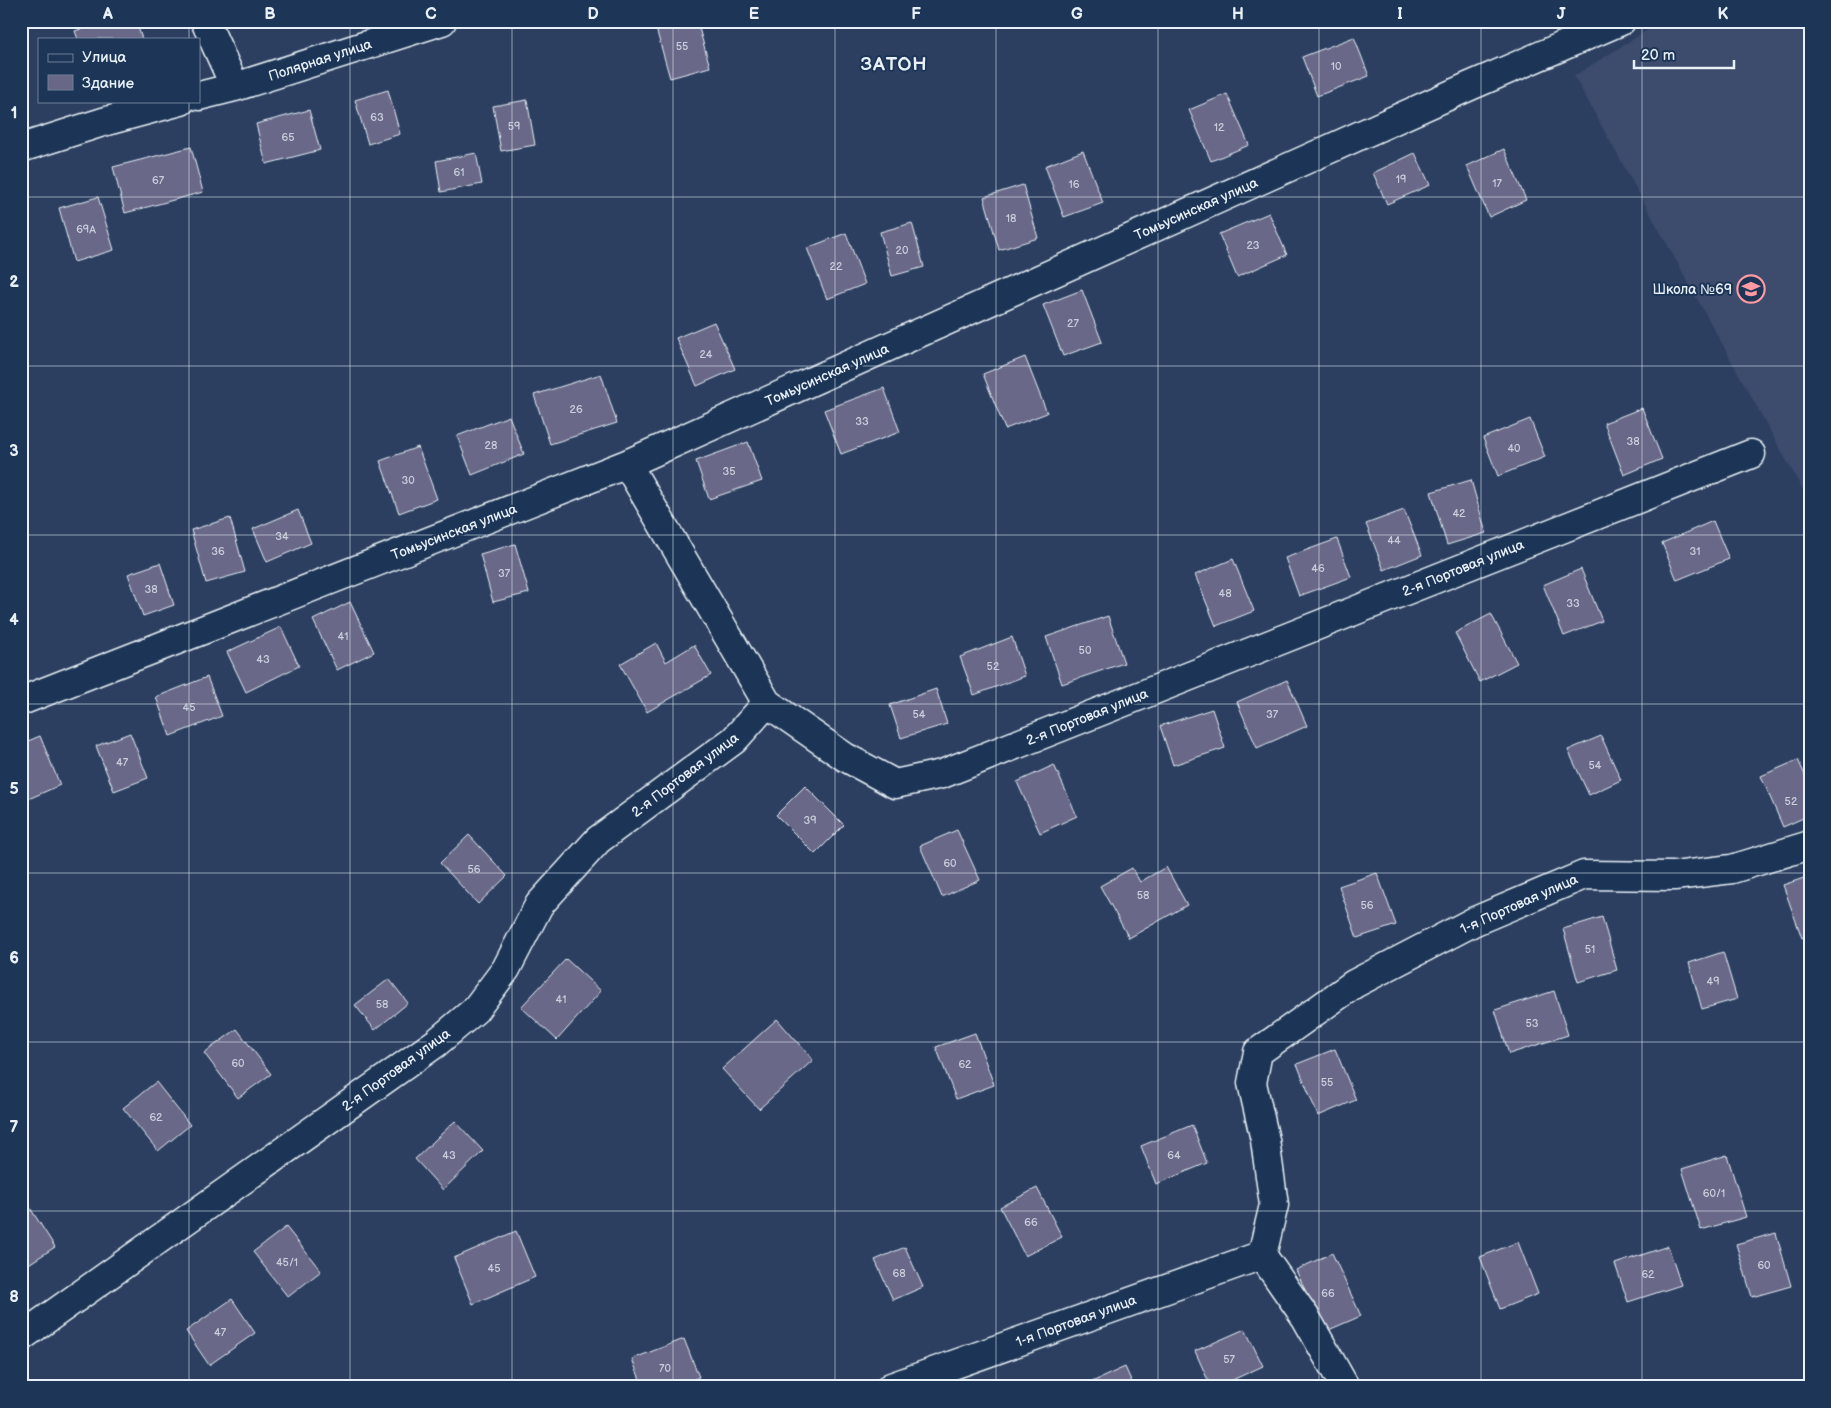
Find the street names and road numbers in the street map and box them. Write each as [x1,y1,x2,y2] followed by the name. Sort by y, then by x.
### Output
[266,35,375,85] street label: Полярная улица
[1132,174,1261,244] street label: Томьусинская улица
[763,340,892,410] street label: Томьусинская улица
[389,500,520,564] street label: Томьусинская улица
[1400,536,1527,600] street label: 2-я Портовая улица
[1024,685,1151,749] street label: 2-я Портовая улица
[628,729,743,821] street label: 2-я Портовая улица
[1458,870,1581,938] street label: 1-я Портовая улица
[339,1025,454,1115] street label: 2-я Портовая улица
[1013,1291,1139,1351] street label: 1-я Портовая улица

